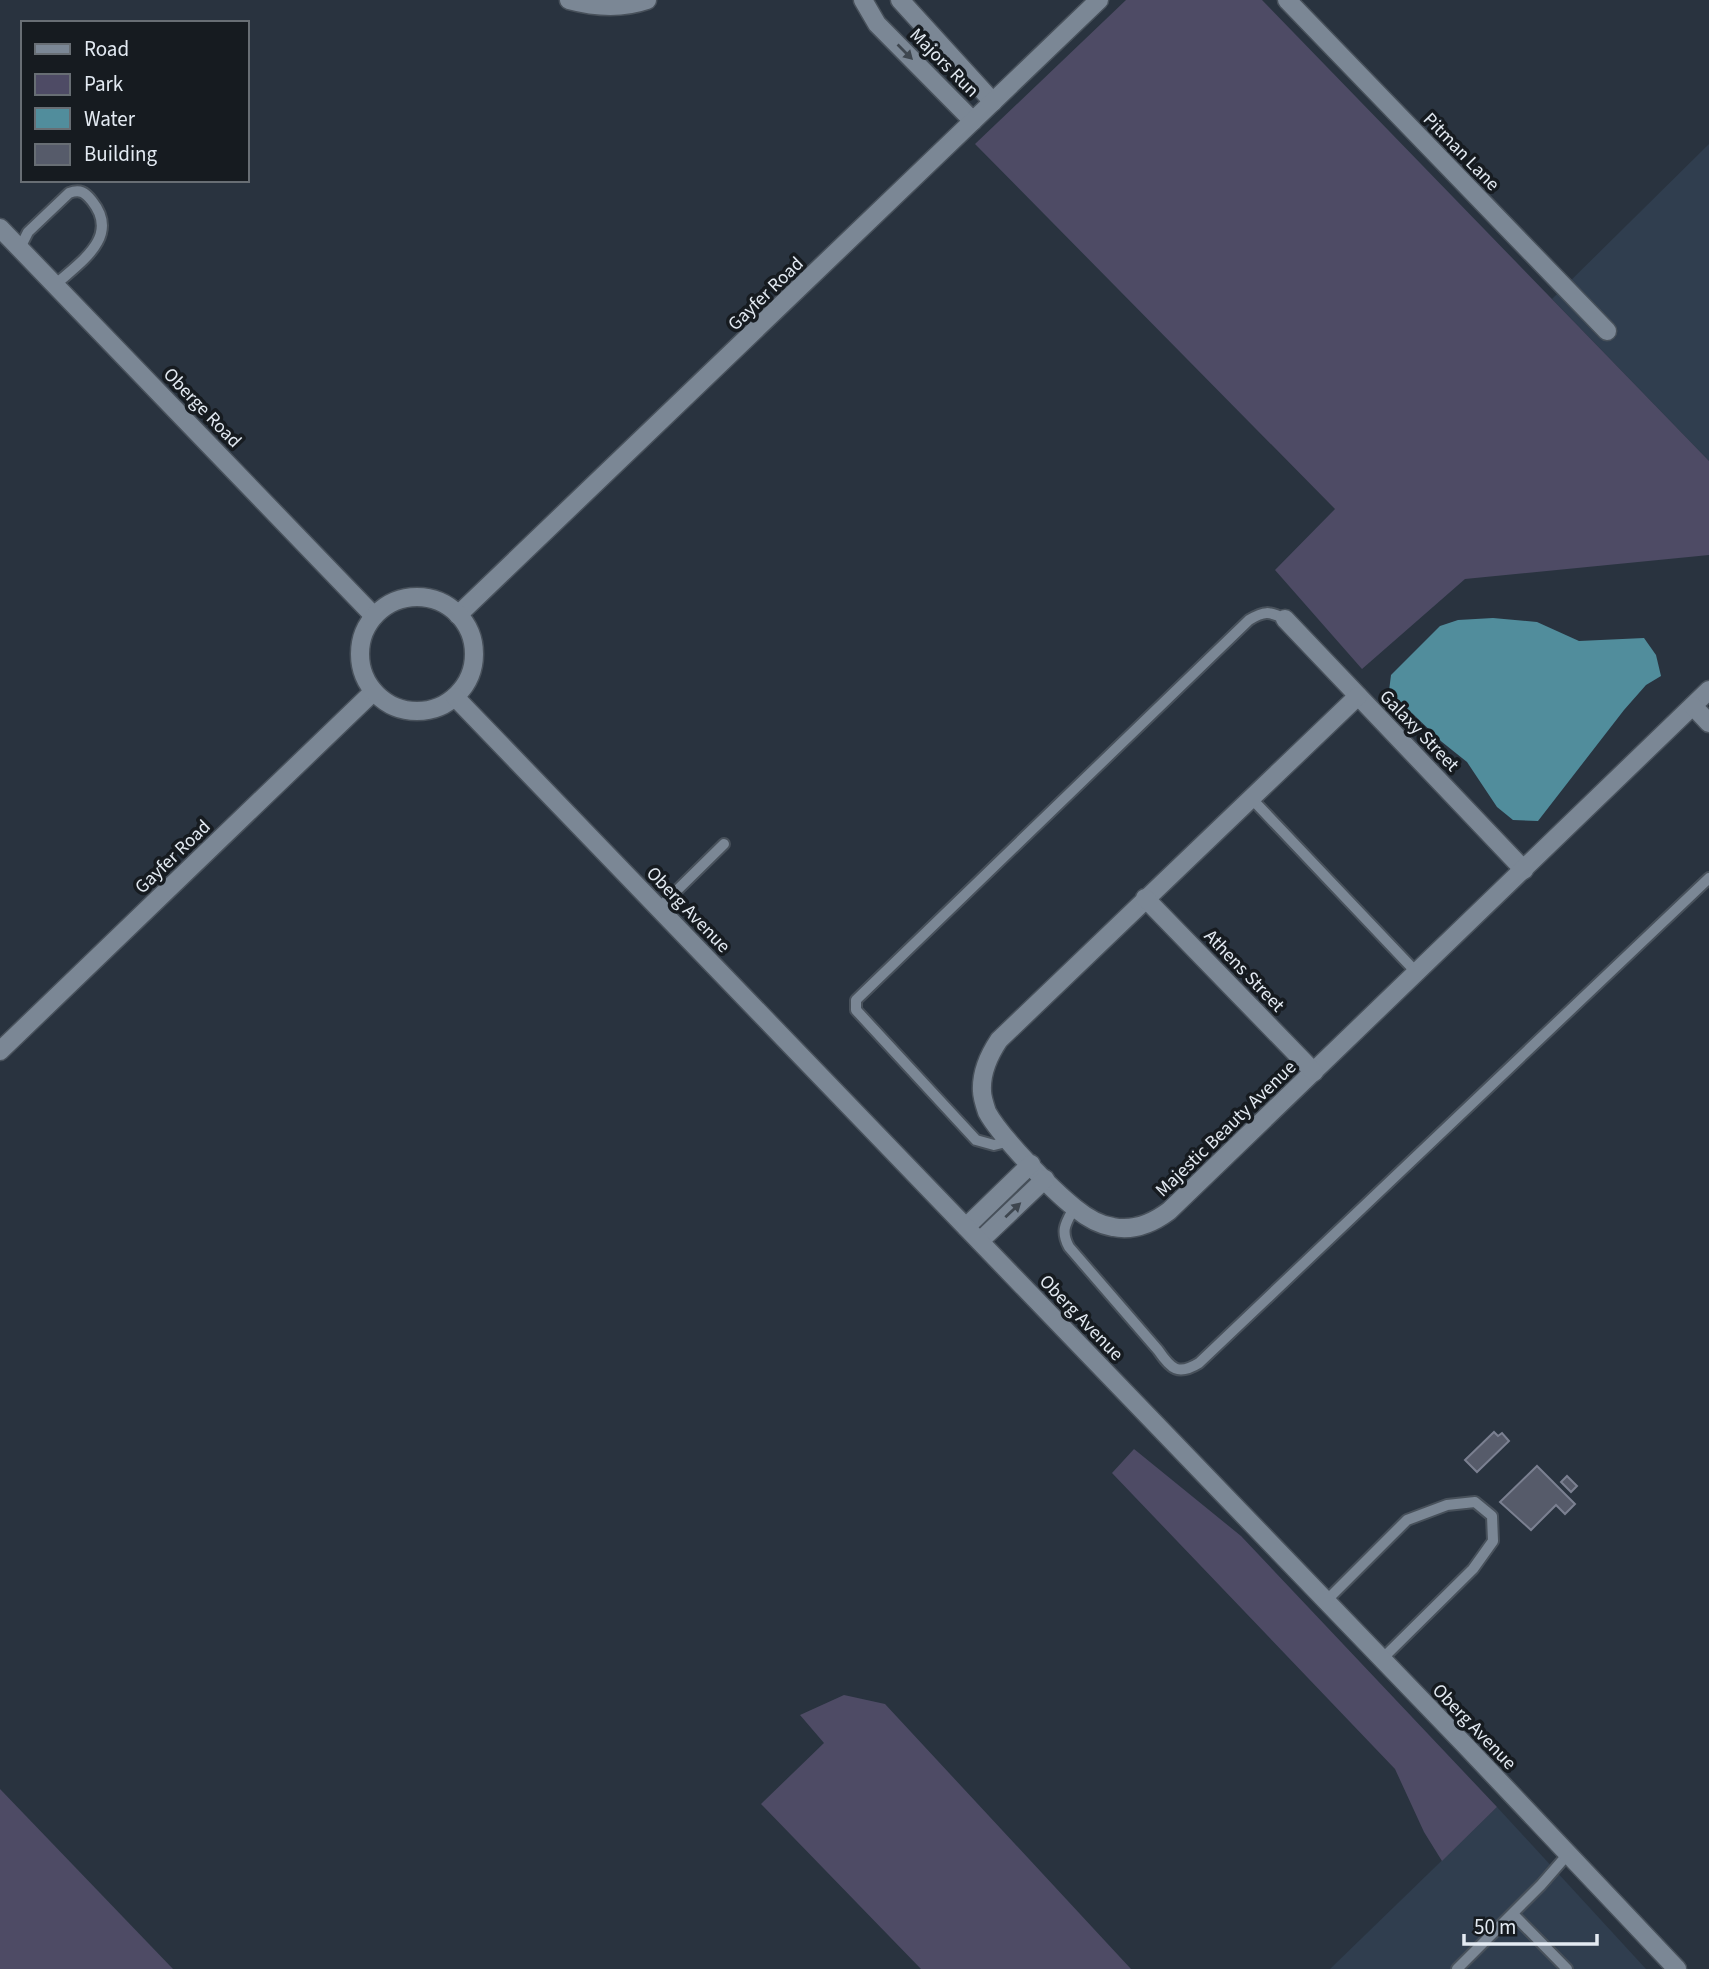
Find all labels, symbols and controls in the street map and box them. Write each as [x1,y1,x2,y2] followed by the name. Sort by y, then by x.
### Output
[21,21,248,182] legend
[903,22,985,104] street label: Majors Run
[84,34,129,64] text: Road
[897,44,914,61] one-way arrow
[84,69,124,99] text: Park
[84,104,136,134] text: Water
[1416,107,1505,197] street label: Pitman Lane
[84,139,158,169] text: Building
[722,251,810,337] street label: Gayfer Road
[157,362,247,454] street label: Oberge Road
[1373,684,1465,778] street label: Galaxy Street
[129,814,217,900] street label: Gayfer Road
[640,861,736,959] street label: Oberg Avenue
[1197,924,1291,1019] street label: Athens Street
[1150,1055,1303,1204] street label: Majestic Beauty Avenue
[1004,1202,1021,1219] one-way arrow
[1033,1269,1129,1367] street label: Oberg Avenue
[1426,1678,1522,1776] street label: Oberg Avenue
[1464,1902,1597,1946] scale bar
[1474,1912,1516,1942] text: 50 m

